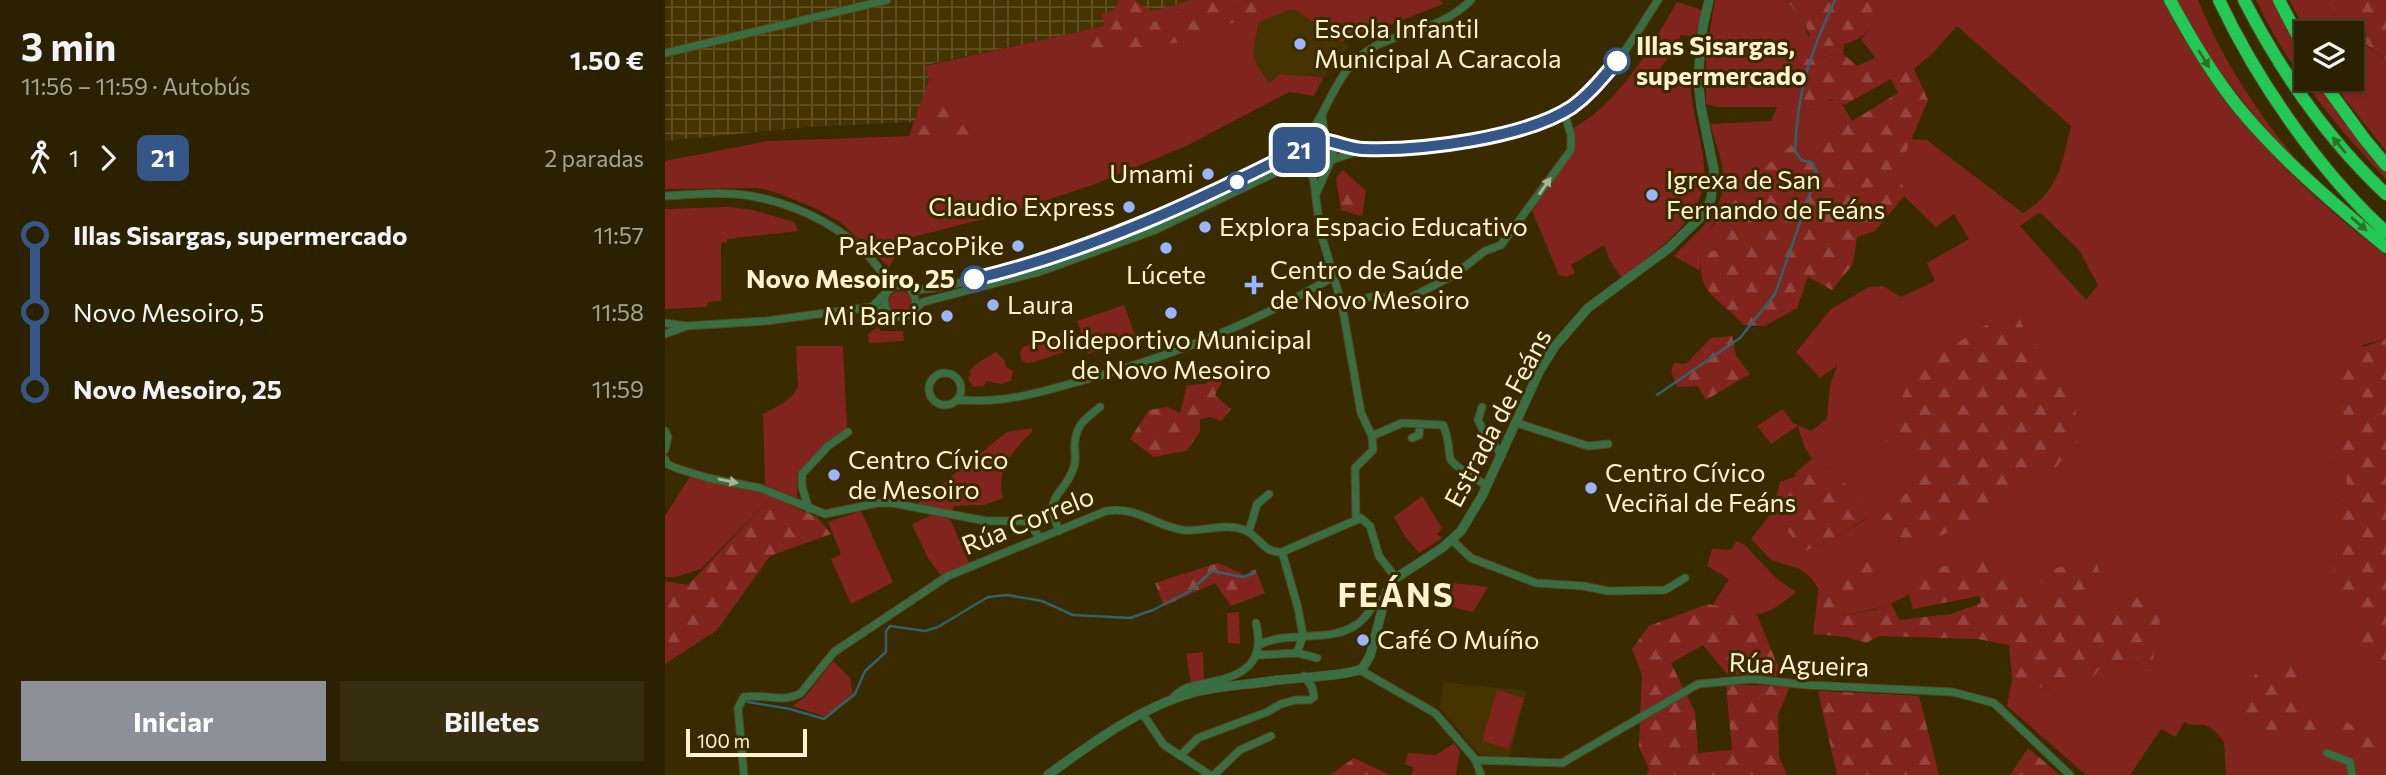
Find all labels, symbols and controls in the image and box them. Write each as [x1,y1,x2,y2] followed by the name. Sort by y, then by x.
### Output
[1314,12,1562,73] place label: Escola Infantil Municipal A Caracola
[2294,21,2364,91] map controls
[2294,21,2364,91] button: layers
[21,22,116,69] text: 3 min
[1636,29,1807,90] place label: Illas Sisargas, supermercado
[1292,36,1308,52] marker: Escola Infantil Municipal A Caracola
[570,44,644,75] text: 1.50 €
[1604,48,1630,74] marker: Illas Sisargas, supermercado
[2198,49,2211,68] one-way arrow
[21,72,251,100] text: 11:56 – 11:59 · Autobús
[1267,127,1331,173] line badge: 21
[1287,135,1311,164] text: 21
[2331,136,2347,154] one-way arrow
[21,139,59,177] icon: walk
[89,139,127,177] icon: forward
[151,143,175,172] text: 21
[69,144,79,172] text: 1
[544,144,644,172] text: 2 paradas
[1109,157,1194,188] place label: Umami
[1666,163,1885,224] place label: Igrexa de San Fernando de Feáns
[1200,166,1216,182] marker: Umami
[1227,172,1247,192] unlabelled marker
[1538,177,1552,195] one-way arrow
[1644,187,1660,203] marker: Igrexa de San Fernando de Feáns
[928,190,1115,221] place label: Claudio Express
[1121,199,1137,215] marker: Claudio Express
[1219,210,1528,241] place label: Explora Espacio Educativo
[2350,216,2368,232] one-way arrow
[73,219,407,250] text: Illas Sisargas, supermercado
[1197,219,1213,235] marker: Explora Espacio Educativo
[594,221,644,249] text: 11:57
[838,229,1004,260] place label: PakePacoPike
[1010,238,1026,254] marker: PakePacoPike
[1158,240,1174,256] marker: Lúcete
[1270,253,1470,314] place label: Centro de Saúde de Novo Mesoiro
[1126,258,1206,289] place label: Lúcete
[746,262,955,293] place label: Novo Mesoiro, 25
[961,266,987,292] marker: Novo Mesoiro, 25
[1244,275,1264,295] marker: Centro de Saúde de Novo Mesoiro
[1007,288,1074,319] place label: Laura
[73,296,264,327] text: Novo Mesoiro, 5
[985,297,1001,313] marker: Laura
[592,298,644,326] text: 11:58
[823,299,933,330] place label: Mi Barrio
[1163,305,1179,321] marker: Polideportivo Municipal de Novo Mesoiro
[939,308,955,324] marker: Mi Barrio
[1030,323,1312,384] place label: Polideportivo Municipal de Novo Mesoiro
[1437,323,1557,512] street label: Estrada de Feáns
[73,373,282,404] text: Novo Mesoiro, 25
[592,375,644,403] text: 11:59
[848,443,1008,504] place label: Centro Cívico de Mesoiro
[1605,456,1796,517] place label: Centro Cívico Veciñal de Feáns
[826,467,842,483] marker: Centro Cívico de Mesoiro
[717,476,739,487] one-way arrow
[957,479,1098,560] street label: Rúa Correlo
[1583,480,1599,496] marker: Centro Cívico Veciñal de Feáns
[1337,573,1455,614] district label: FEÁNS
[1377,623,1539,654] place label: Café O Muíño
[1355,632,1371,648] marker: Café O Muíño
[1728,646,1870,681] street label: Rúa Agueira
[21,681,326,761] button: Iniciar
[340,681,644,761] button: Billetes
[686,726,807,758] scale bar
[697,729,750,752] text: 100 m

